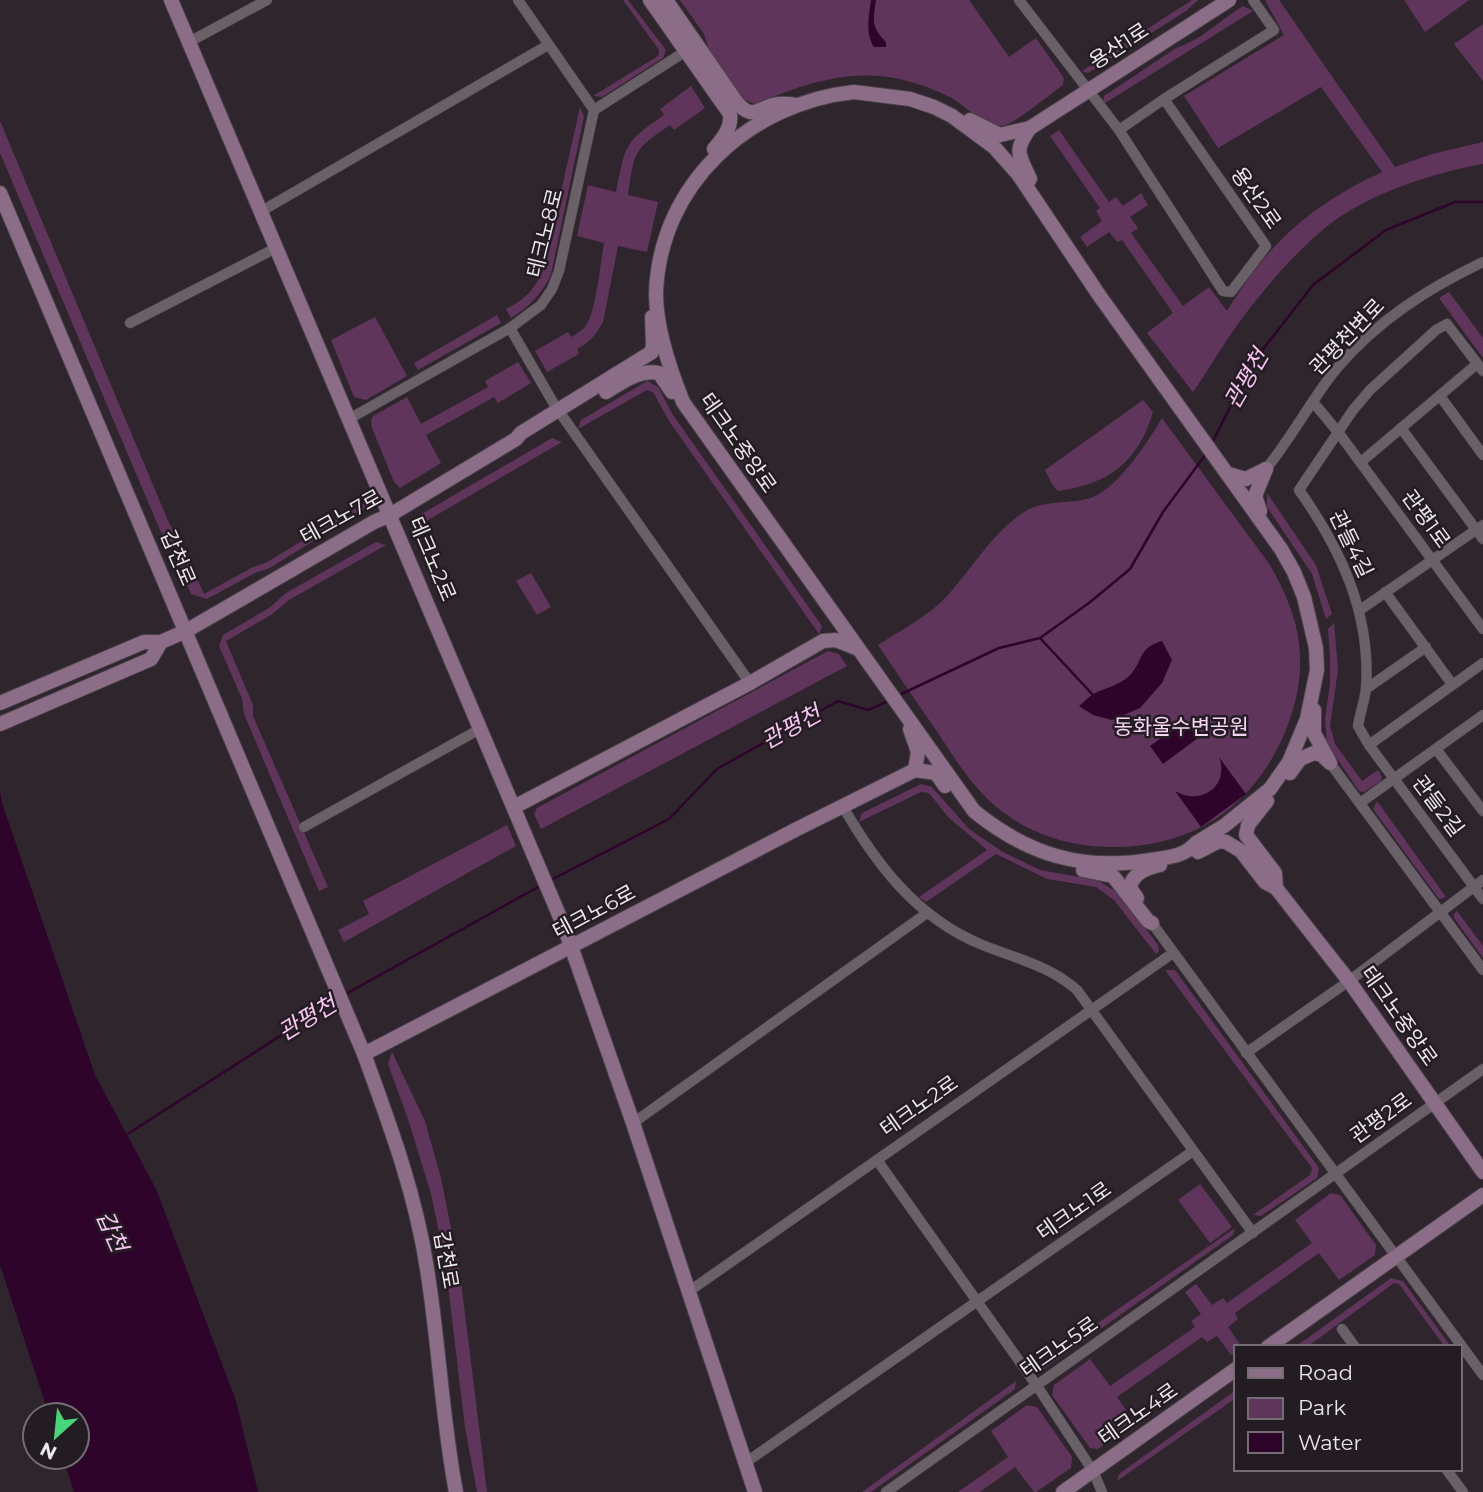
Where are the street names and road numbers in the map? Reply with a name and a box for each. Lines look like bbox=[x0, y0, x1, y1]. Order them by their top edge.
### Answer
street label: 용산1로 bbox=[1084, 17, 1153, 74]
street label: 용산2로 bbox=[1226, 162, 1287, 234]
street label: 테크노8로 bbox=[521, 186, 568, 280]
street label: 관평천변로 bbox=[1304, 293, 1389, 380]
street label: 테크노중앙로 bbox=[695, 388, 782, 497]
street label: 테크노7로 bbox=[295, 484, 386, 549]
street label: 관평1로 bbox=[1397, 485, 1456, 553]
street label: 관들4길 bbox=[1324, 506, 1378, 582]
street label: 테크노2로 bbox=[404, 513, 461, 605]
street label: 갑천로 bbox=[156, 526, 201, 589]
street label: 관들2길 bbox=[1407, 770, 1469, 841]
street label: 테크노6로 bbox=[548, 879, 639, 944]
street label: 테크노중앙로 bbox=[1356, 961, 1443, 1070]
street label: 테크노2로 bbox=[875, 1070, 962, 1141]
street label: 관평2로 bbox=[1345, 1087, 1416, 1148]
street label: 테크노1로 bbox=[1032, 1176, 1116, 1245]
street label: 갑천로 bbox=[429, 1229, 464, 1291]
street label: 테크노5로 bbox=[1015, 1311, 1102, 1382]
street label: 테크노4로 bbox=[1093, 1377, 1182, 1450]

